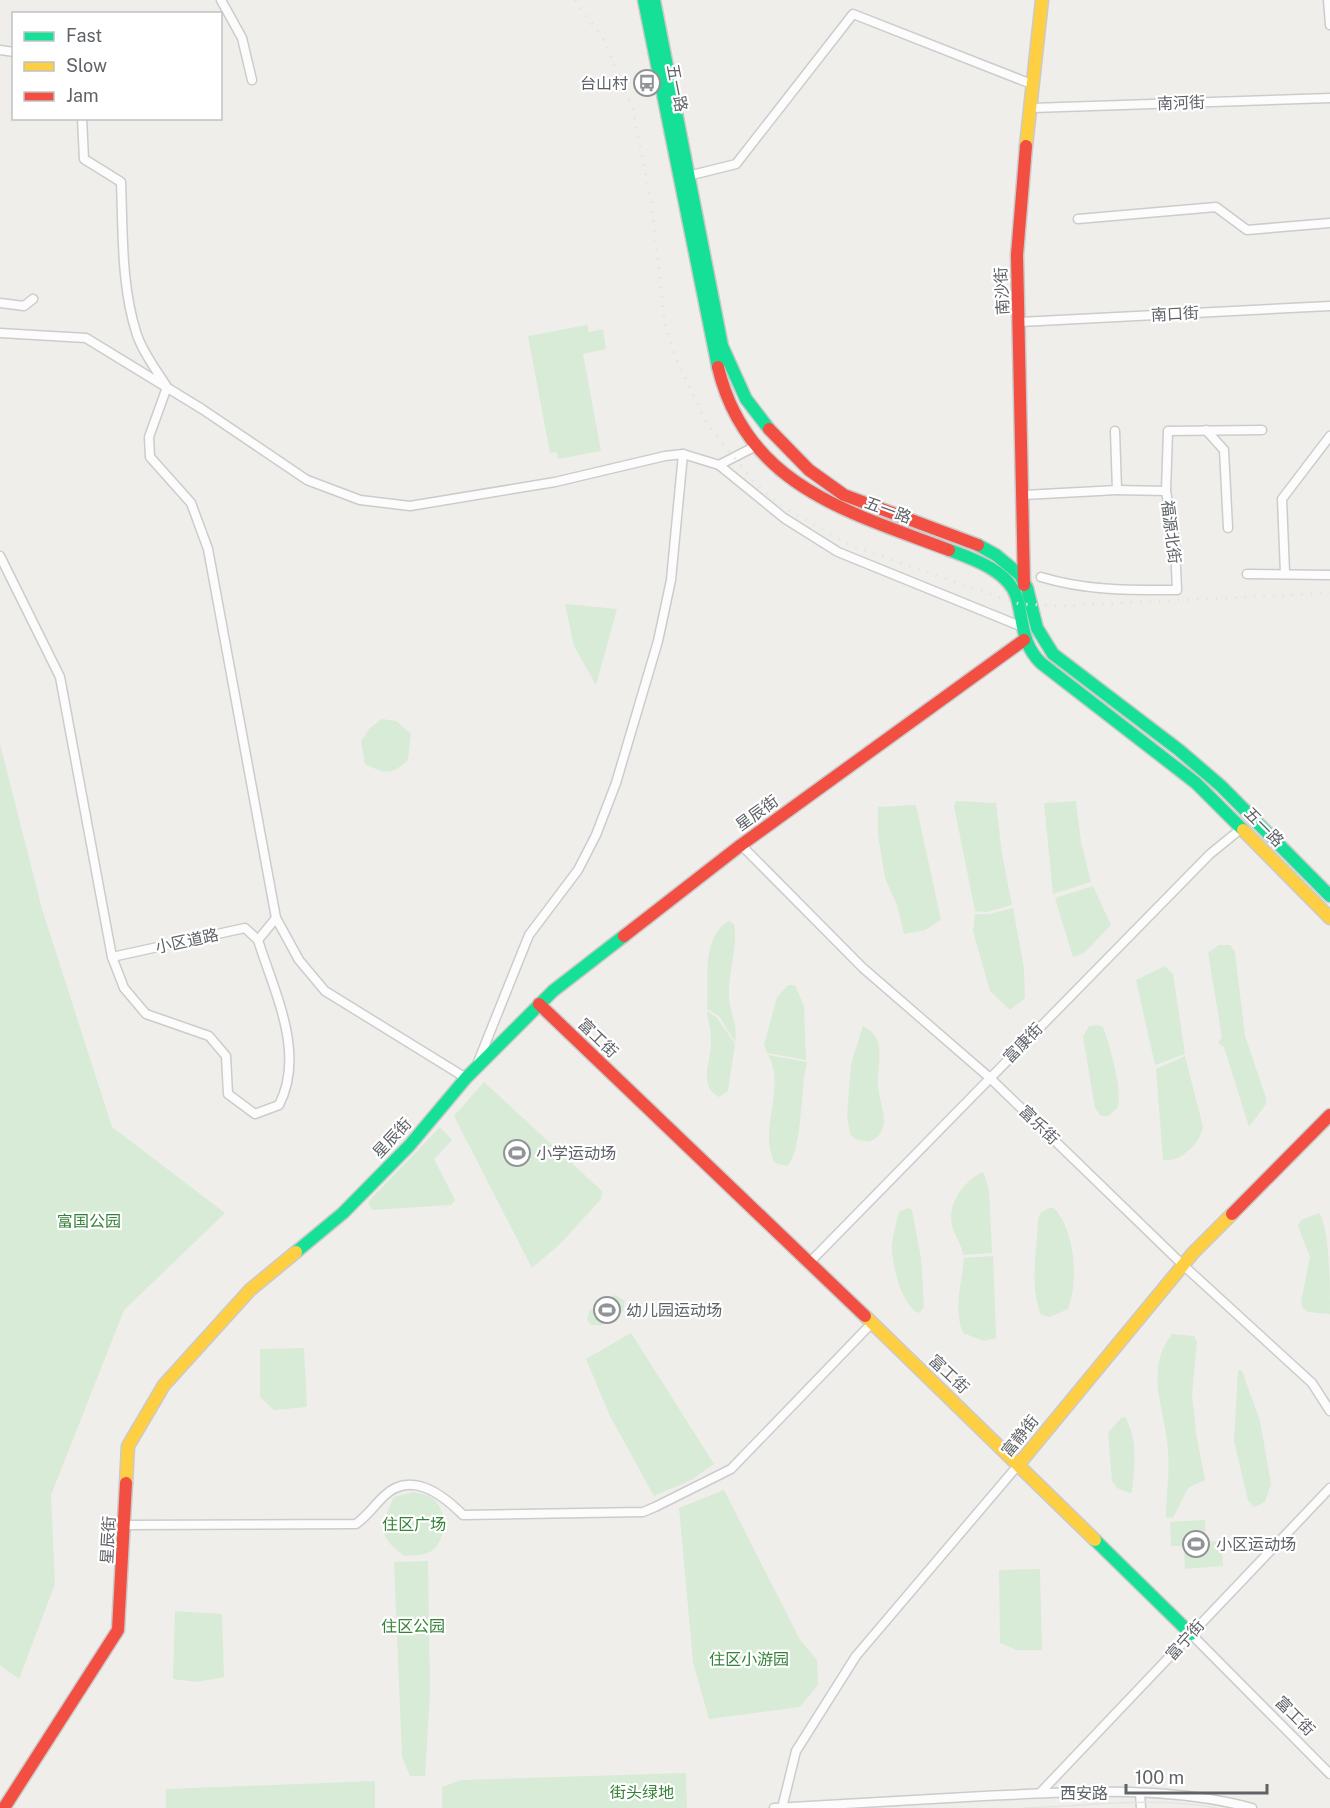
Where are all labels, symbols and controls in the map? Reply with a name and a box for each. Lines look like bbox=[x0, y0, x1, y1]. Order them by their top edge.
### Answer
legend bbox=[12, 12, 222, 120]
text: Fast bbox=[66, 25, 102, 46]
text: Slow bbox=[66, 55, 107, 76]
street label: 五一路 bbox=[663, 63, 691, 113]
bus stop icon: 台山村 bbox=[632, 68, 662, 98]
place label: 台山村 bbox=[580, 74, 628, 93]
text: Jam bbox=[66, 85, 99, 106]
street label: 南河街 bbox=[1157, 93, 1205, 113]
street label: 南沙街 bbox=[991, 267, 1013, 315]
street label: 南口街 bbox=[1151, 303, 1199, 325]
street label: 五一路 bbox=[862, 493, 914, 527]
street label: 福源北街 bbox=[1158, 499, 1184, 565]
street label: 星辰街 bbox=[732, 791, 782, 835]
street label: 五一路 bbox=[1240, 803, 1288, 851]
street label: 小区道路 bbox=[154, 925, 220, 957]
street label: 富工街 bbox=[574, 1014, 622, 1062]
street label: 富康街 bbox=[999, 1019, 1047, 1067]
street label: 富乐街 bbox=[1015, 1101, 1063, 1149]
street label: 星辰街 bbox=[369, 1114, 415, 1162]
sports icon: 小学运动场 bbox=[502, 1138, 532, 1168]
place label: 小学运动场 bbox=[536, 1144, 616, 1163]
park label: 富国公园 bbox=[57, 1212, 121, 1231]
sports icon: 幼儿园运动场 bbox=[592, 1295, 622, 1325]
place label: 幼儿园运动场 bbox=[626, 1301, 722, 1320]
street label: 富工街 bbox=[925, 1351, 973, 1397]
street label: 富静街 bbox=[998, 1411, 1042, 1461]
park label: 住区广场 bbox=[382, 1515, 446, 1534]
street label: 星辰街 bbox=[97, 1516, 119, 1564]
sports icon: 小区运动场 bbox=[1181, 1529, 1211, 1559]
place label: 小区运动场 bbox=[1216, 1535, 1296, 1554]
street label: 富宁街 bbox=[1162, 1616, 1208, 1664]
park label: 住区公园 bbox=[381, 1617, 445, 1636]
park label: 住区小游园 bbox=[709, 1650, 789, 1669]
street label: 富工街 bbox=[1271, 1692, 1319, 1740]
scale bar bbox=[1126, 1757, 1267, 1795]
text: 100 m bbox=[1135, 1767, 1184, 1788]
park label: 街头绿地 bbox=[610, 1783, 674, 1802]
street label: 西安路 bbox=[1060, 1784, 1108, 1803]

